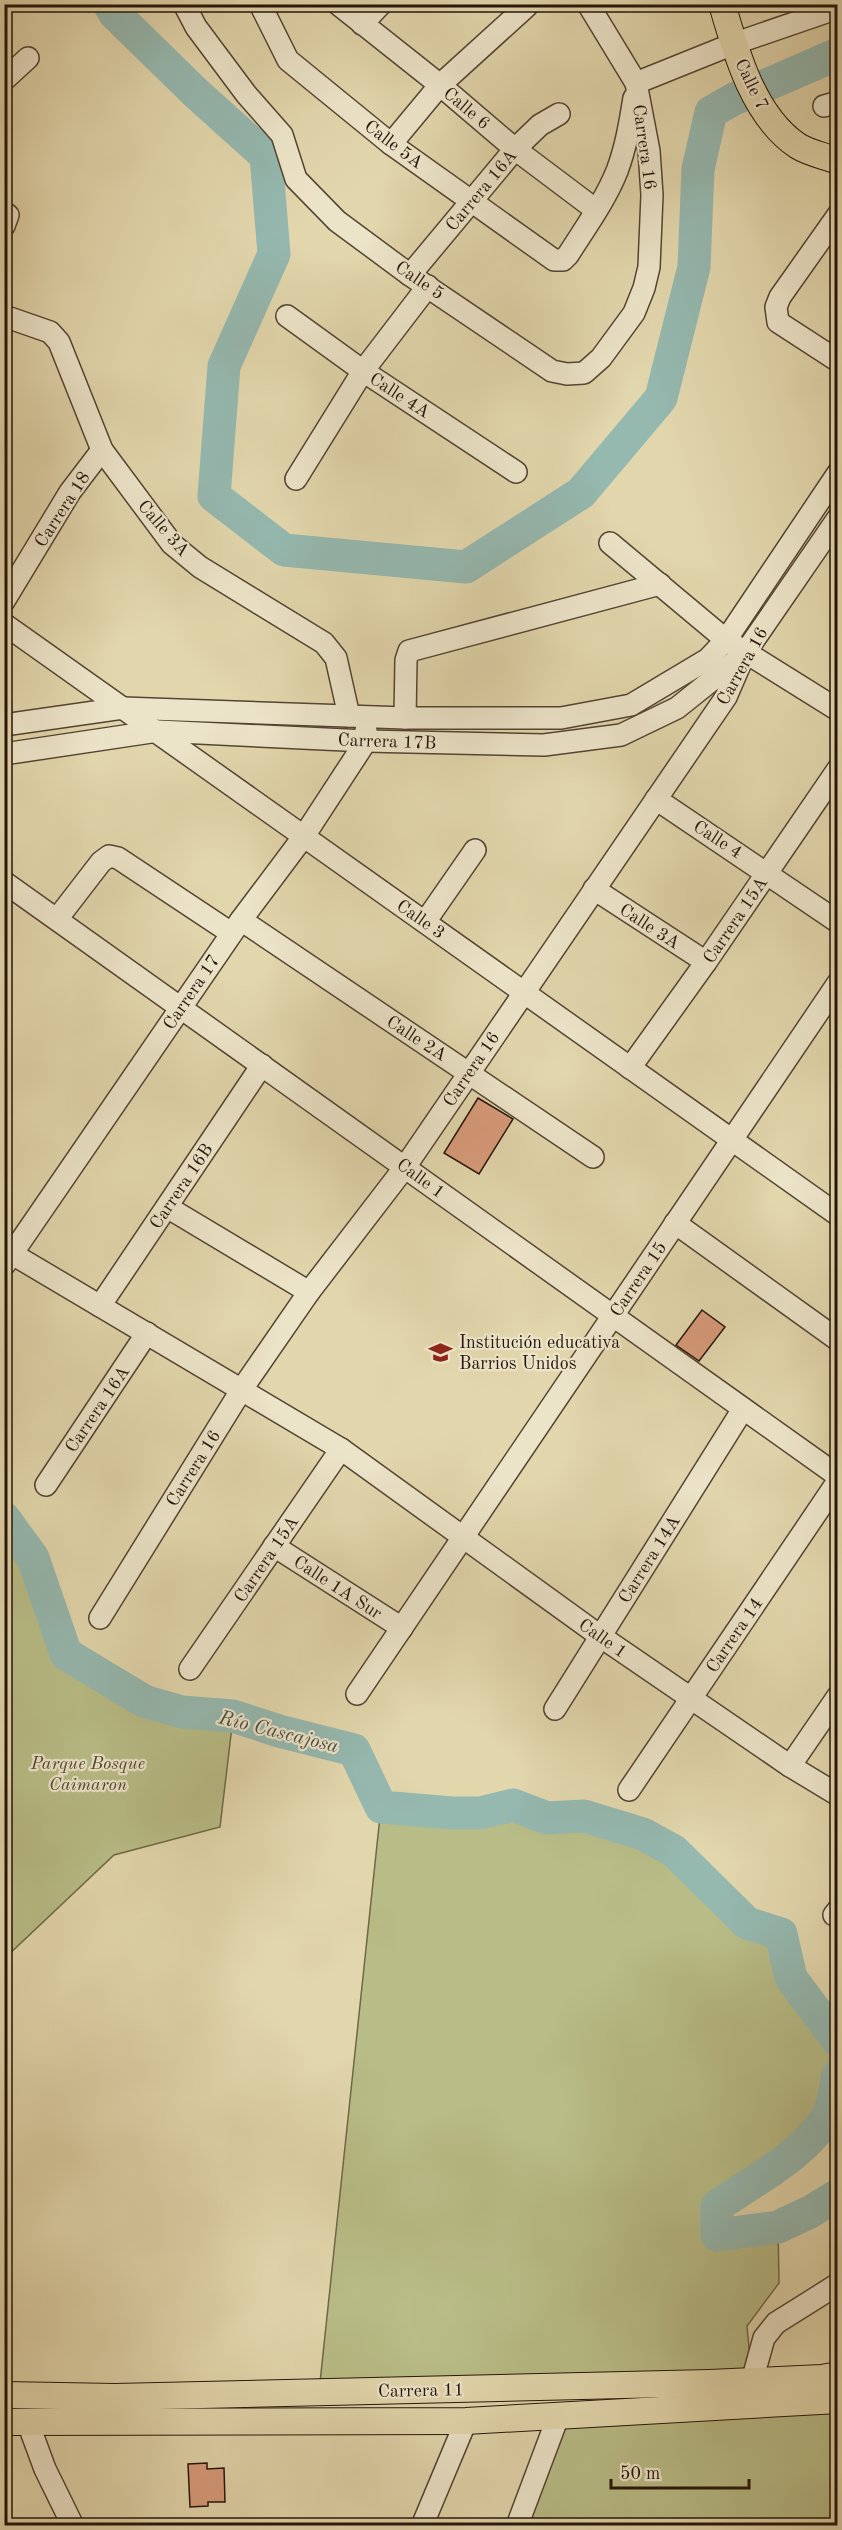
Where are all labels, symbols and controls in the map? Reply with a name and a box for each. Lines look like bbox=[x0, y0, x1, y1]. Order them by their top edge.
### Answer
street label: Calle 7 bbox=[731, 56, 771, 113]
street label: Calle 6 bbox=[440, 84, 493, 133]
street label: Carrera 16 bbox=[629, 103, 659, 191]
street label: Calle 5A bbox=[361, 117, 426, 173]
street label: Carrera 16A bbox=[443, 146, 521, 235]
street label: Calle 5 bbox=[392, 258, 447, 304]
street label: Calle 4A bbox=[366, 370, 433, 422]
street label: Carrera 18 bbox=[32, 469, 94, 551]
street label: Calle 3A bbox=[134, 497, 193, 560]
street label: Carrera 16 bbox=[714, 624, 772, 709]
street label: Carrera 17B bbox=[337, 731, 437, 753]
street label: Calle 4 bbox=[690, 817, 745, 862]
street label: Carrera 15A bbox=[700, 874, 771, 967]
street label: Calle 3 bbox=[393, 897, 448, 943]
street label: Calle 3A bbox=[616, 901, 683, 953]
street label: Carrera 17 bbox=[160, 952, 223, 1033]
street label: Calle 2A bbox=[383, 1013, 450, 1065]
street label: Carrera 16 bbox=[440, 1029, 503, 1110]
street label: Carrera 16B bbox=[147, 1141, 217, 1232]
street label: Calle 1 bbox=[393, 1156, 448, 1202]
street label: Carrera 15 bbox=[607, 1239, 670, 1320]
place label: Institución educativa Barrios Unidos bbox=[459, 1334, 620, 1373]
school or university icon: Institución educativa Barrios Unidos bbox=[428, 1339, 454, 1365]
street label: Carrera 16A bbox=[62, 1363, 133, 1456]
street label: Carrera 16 bbox=[163, 1427, 224, 1510]
street label: Carrera 14A bbox=[616, 1512, 684, 1607]
street label: Carrera 15A bbox=[231, 1513, 302, 1606]
street label: Calle 1A Sur bbox=[290, 1553, 385, 1623]
street label: Carrera 14 bbox=[703, 1595, 766, 1676]
street label: Calle 1 bbox=[575, 1616, 630, 1662]
water label: Río Cascajosa bbox=[216, 1708, 341, 1758]
park label: Parque Bosque Caimaron bbox=[30, 1755, 145, 1794]
street label: Carrera 11 bbox=[378, 2381, 464, 2401]
scale bar bbox=[611, 2452, 749, 2490]
text: 50 m bbox=[620, 2465, 660, 2483]

